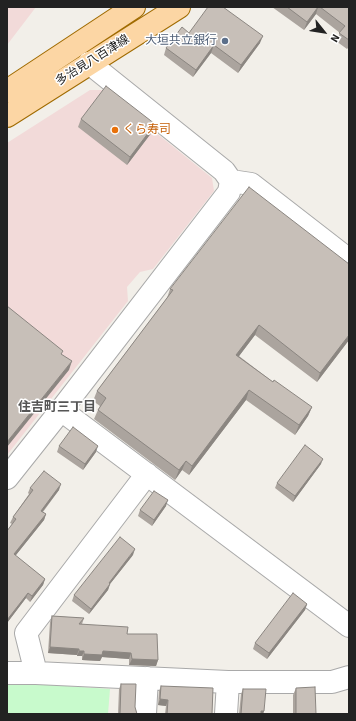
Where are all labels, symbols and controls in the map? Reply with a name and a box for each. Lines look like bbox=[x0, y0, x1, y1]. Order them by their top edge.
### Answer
north arrow bbox=[304, 12, 344, 52]
text: N bbox=[327, 31, 343, 45]
street label: 多治見八百津線 bbox=[54, 33, 132, 89]
place label: 大垣共立銀行 bbox=[145, 34, 217, 48]
marker: 大垣共立銀行 bbox=[220, 36, 230, 46]
place label: くら寿司 bbox=[123, 123, 171, 137]
marker: くら寿司 bbox=[110, 125, 120, 135]
district label: 住吉町三丁目 bbox=[18, 400, 96, 416]

